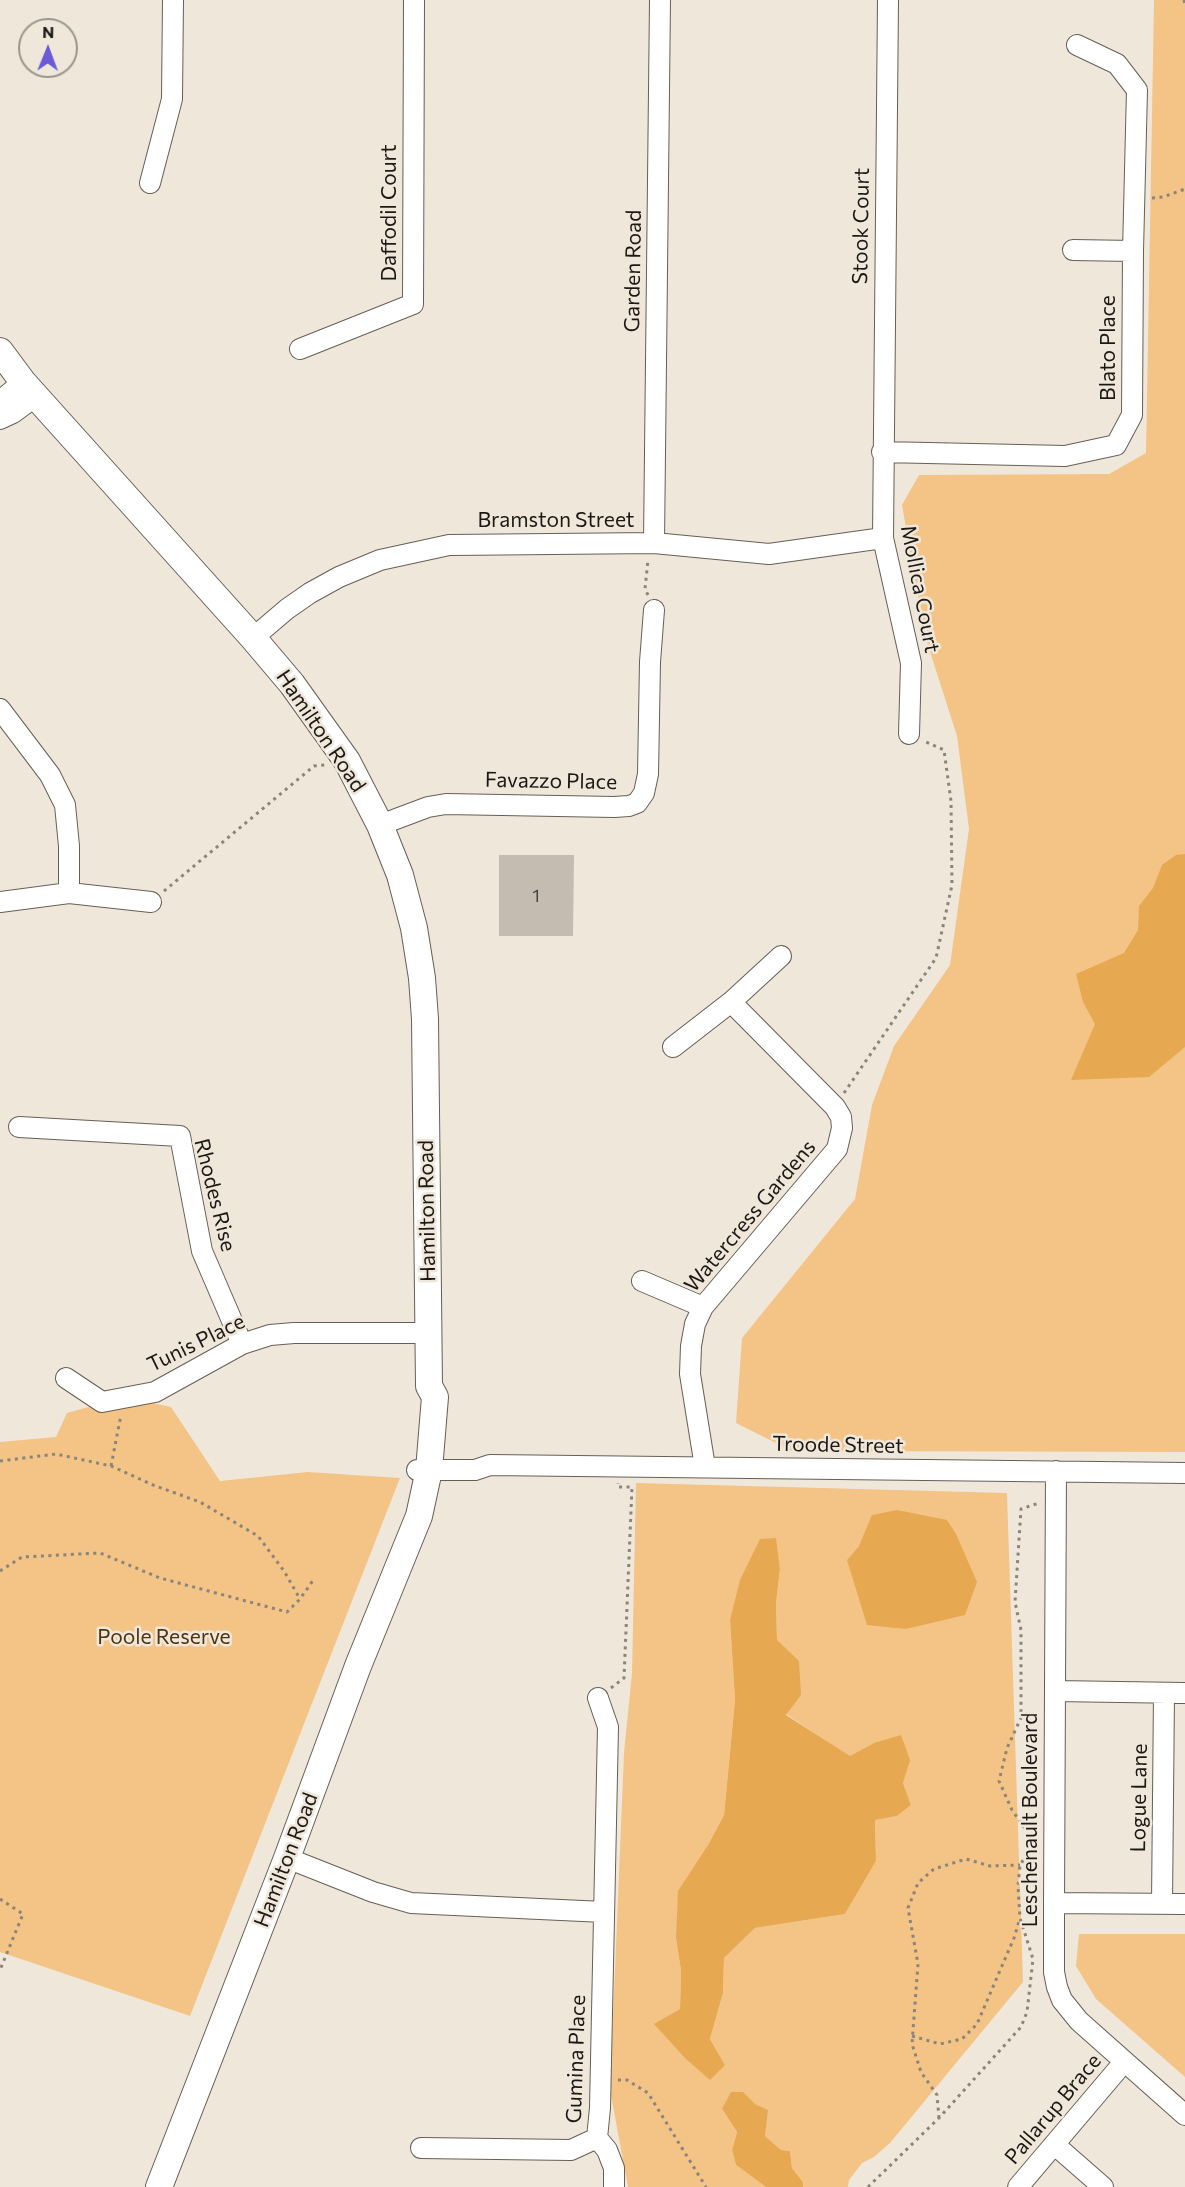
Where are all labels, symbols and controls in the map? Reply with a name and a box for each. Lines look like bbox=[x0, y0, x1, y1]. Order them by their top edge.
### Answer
north arrow bbox=[18, 18, 78, 78]
text: N bbox=[42, 22, 54, 41]
street label: Daffodil Court bbox=[376, 144, 402, 282]
street label: Stook Court bbox=[847, 167, 875, 285]
street label: Garden Road bbox=[619, 209, 647, 333]
street label: Blato Place bbox=[1095, 295, 1121, 401]
street label: Bramston Street bbox=[478, 507, 634, 533]
street label: Mollica Court bbox=[895, 523, 945, 655]
street label: Hamilton Road bbox=[271, 665, 371, 797]
street label: Favazzo Place bbox=[485, 767, 617, 795]
house number: 1 bbox=[532, 885, 540, 907]
street label: Watercress Gardens bbox=[679, 1135, 821, 1297]
street label: Rhodes Rise bbox=[189, 1136, 241, 1254]
street label: Hamilton Road bbox=[413, 1140, 441, 1282]
street label: Tunis Place bbox=[143, 1309, 249, 1377]
street label: Troode Street bbox=[772, 1431, 904, 1459]
park label: Poole Reserve bbox=[97, 1624, 231, 1650]
street label: Leschenault Boulevard bbox=[1017, 1713, 1043, 1927]
street label: Logue Lane bbox=[1125, 1743, 1153, 1853]
street label: Hamilton Road bbox=[249, 1789, 323, 1931]
street label: Gumina Place bbox=[561, 1994, 591, 2124]
street label: Pallarup Brace bbox=[999, 2049, 1107, 2169]

